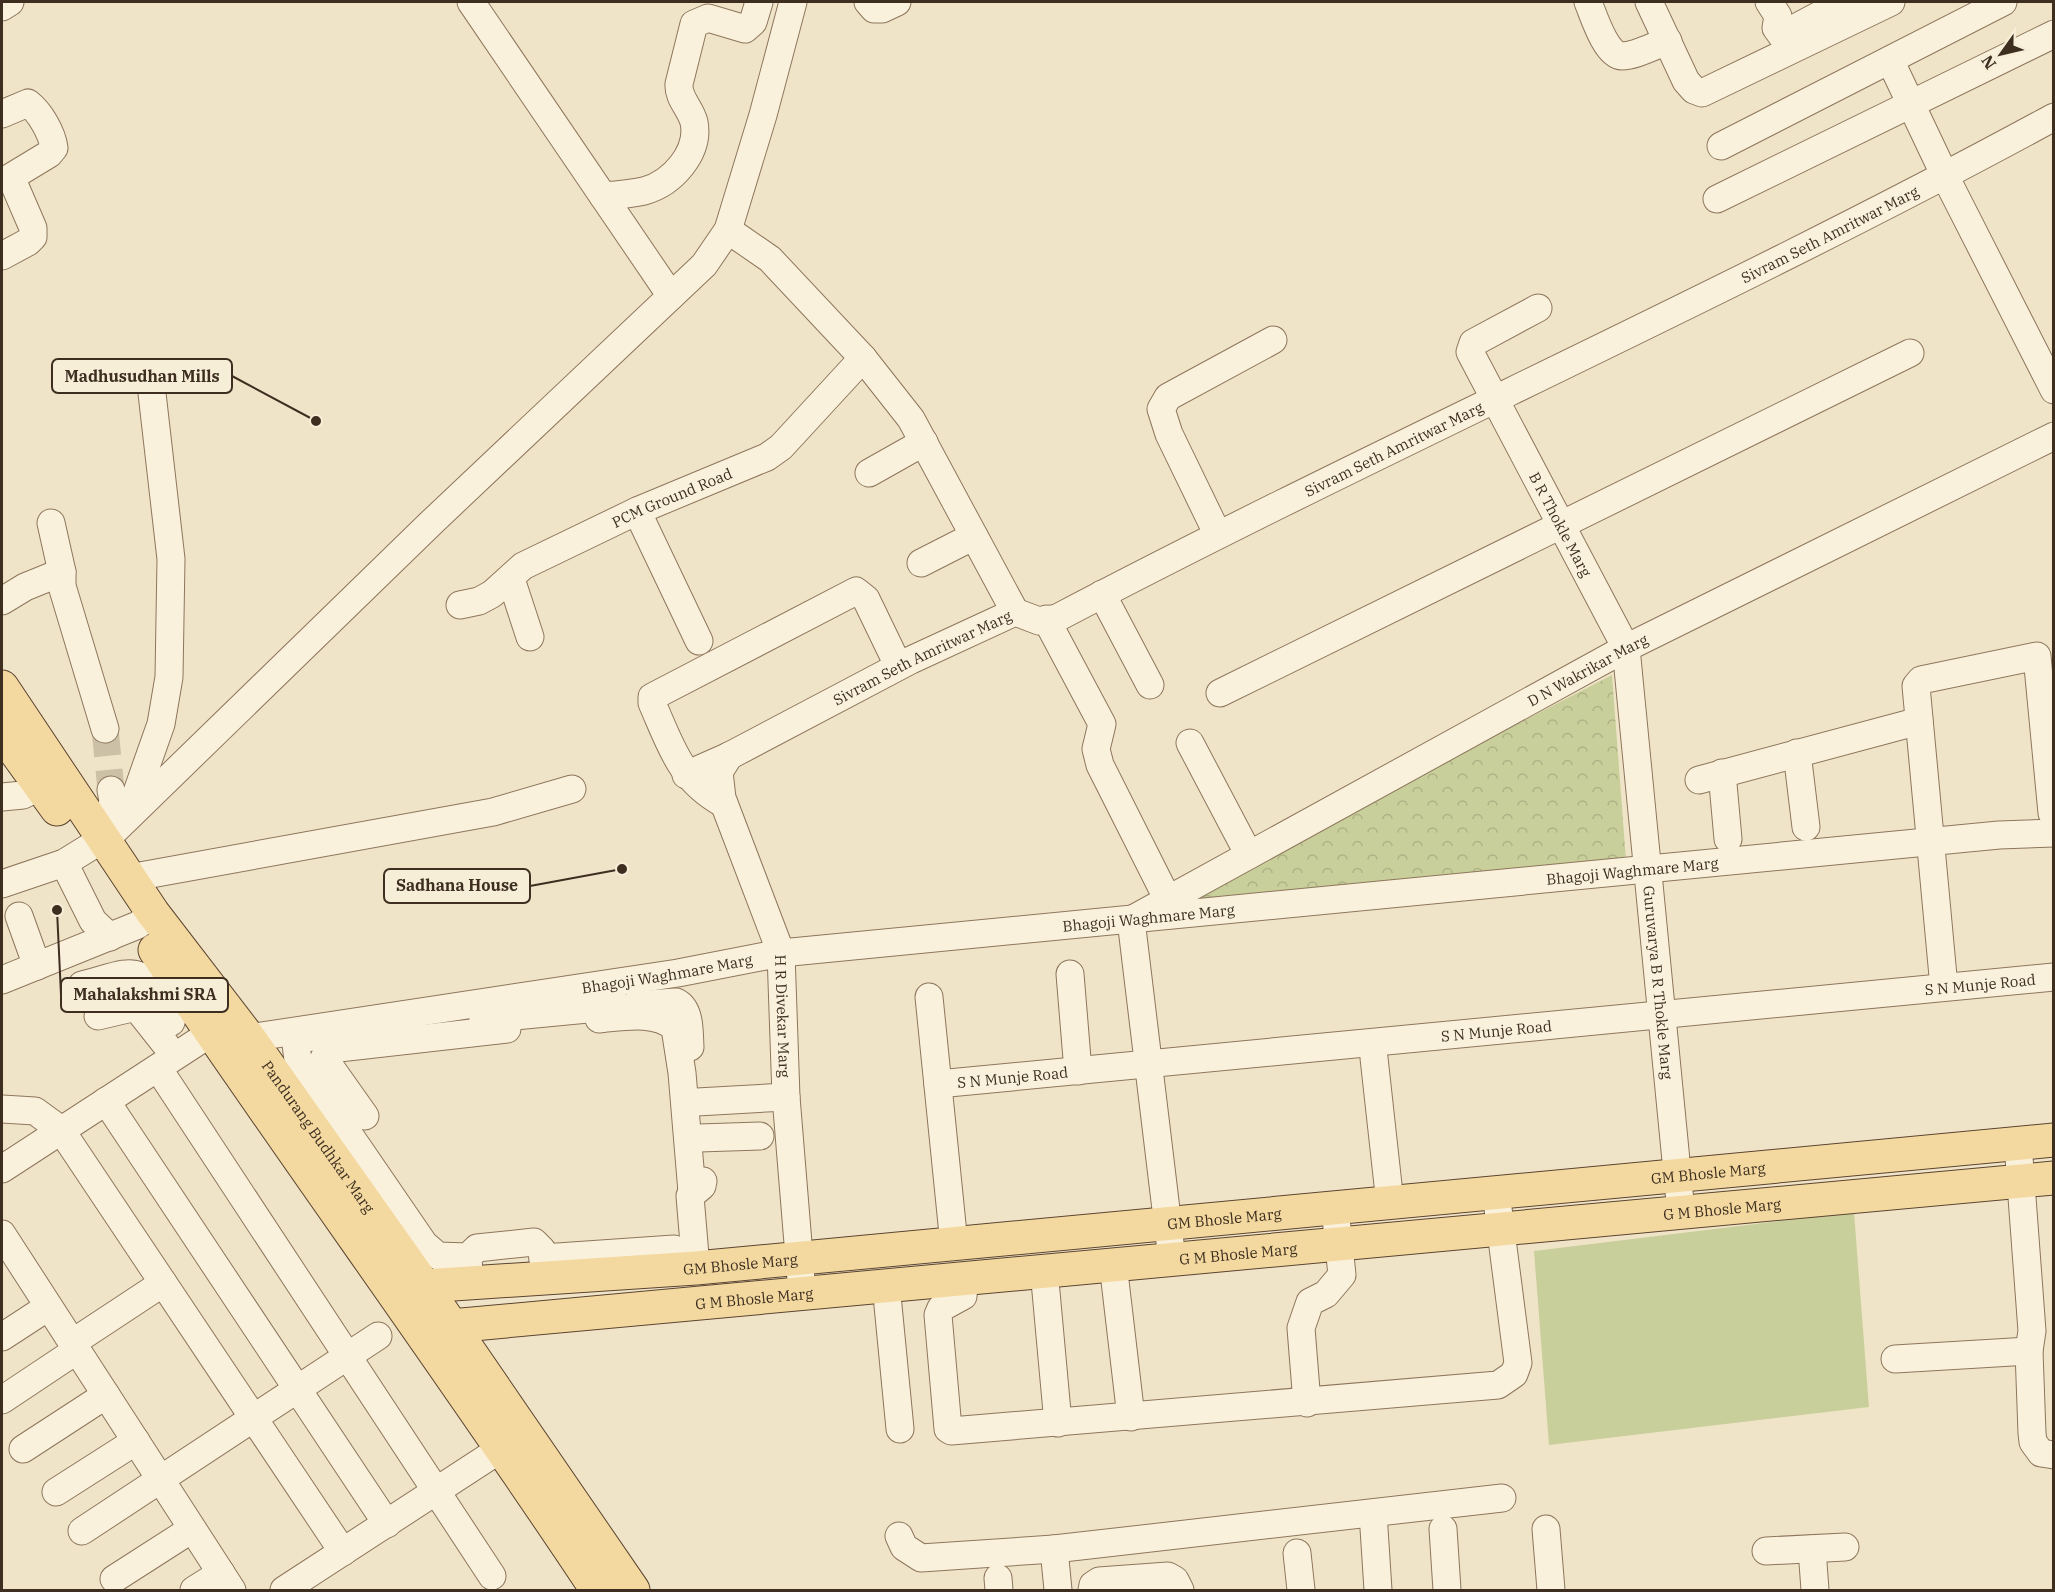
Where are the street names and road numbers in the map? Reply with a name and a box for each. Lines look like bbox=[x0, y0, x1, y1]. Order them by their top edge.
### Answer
street label: Sivram Seth Amritwar Marg bbox=[1738, 181, 1922, 287]
street label: Sivram Seth Amritwar Marg bbox=[1301, 397, 1486, 500]
street label: PCM Ground Road bbox=[609, 463, 735, 531]
street label: B R Thokle Marg bbox=[1525, 469, 1596, 580]
street label: Sivram Seth Amritwar Marg bbox=[830, 605, 1014, 709]
street label: D N Wakrikar Marg bbox=[1524, 629, 1651, 710]
street label: Bhagoji Waghmare Marg bbox=[1545, 853, 1719, 888]
street label: Guruvarya B R Thokle Marg bbox=[1640, 885, 1678, 1080]
street label: Bhagoji Waghmare Marg bbox=[1061, 900, 1235, 935]
street label: Bhagoji Waghmare Marg bbox=[580, 949, 754, 997]
street label: H R Divekar Marg bbox=[772, 954, 795, 1078]
street label: S N Munje Road bbox=[1924, 969, 2037, 999]
street label: S N Munje Road bbox=[1440, 1016, 1553, 1045]
street label: Pandurang Budhkar Marg bbox=[258, 1056, 379, 1216]
street label: S N Munje Road bbox=[956, 1062, 1069, 1092]
street label: GM Bhosle Marg bbox=[1650, 1158, 1766, 1187]
street label: G M Bhosle Marg bbox=[1662, 1194, 1782, 1224]
street label: GM Bhosle Marg bbox=[1166, 1203, 1282, 1233]
street label: G M Bhosle Marg bbox=[1178, 1238, 1298, 1268]
street label: GM Bhosle Marg bbox=[683, 1249, 798, 1278]
street label: G M Bhosle Marg bbox=[694, 1283, 814, 1313]

